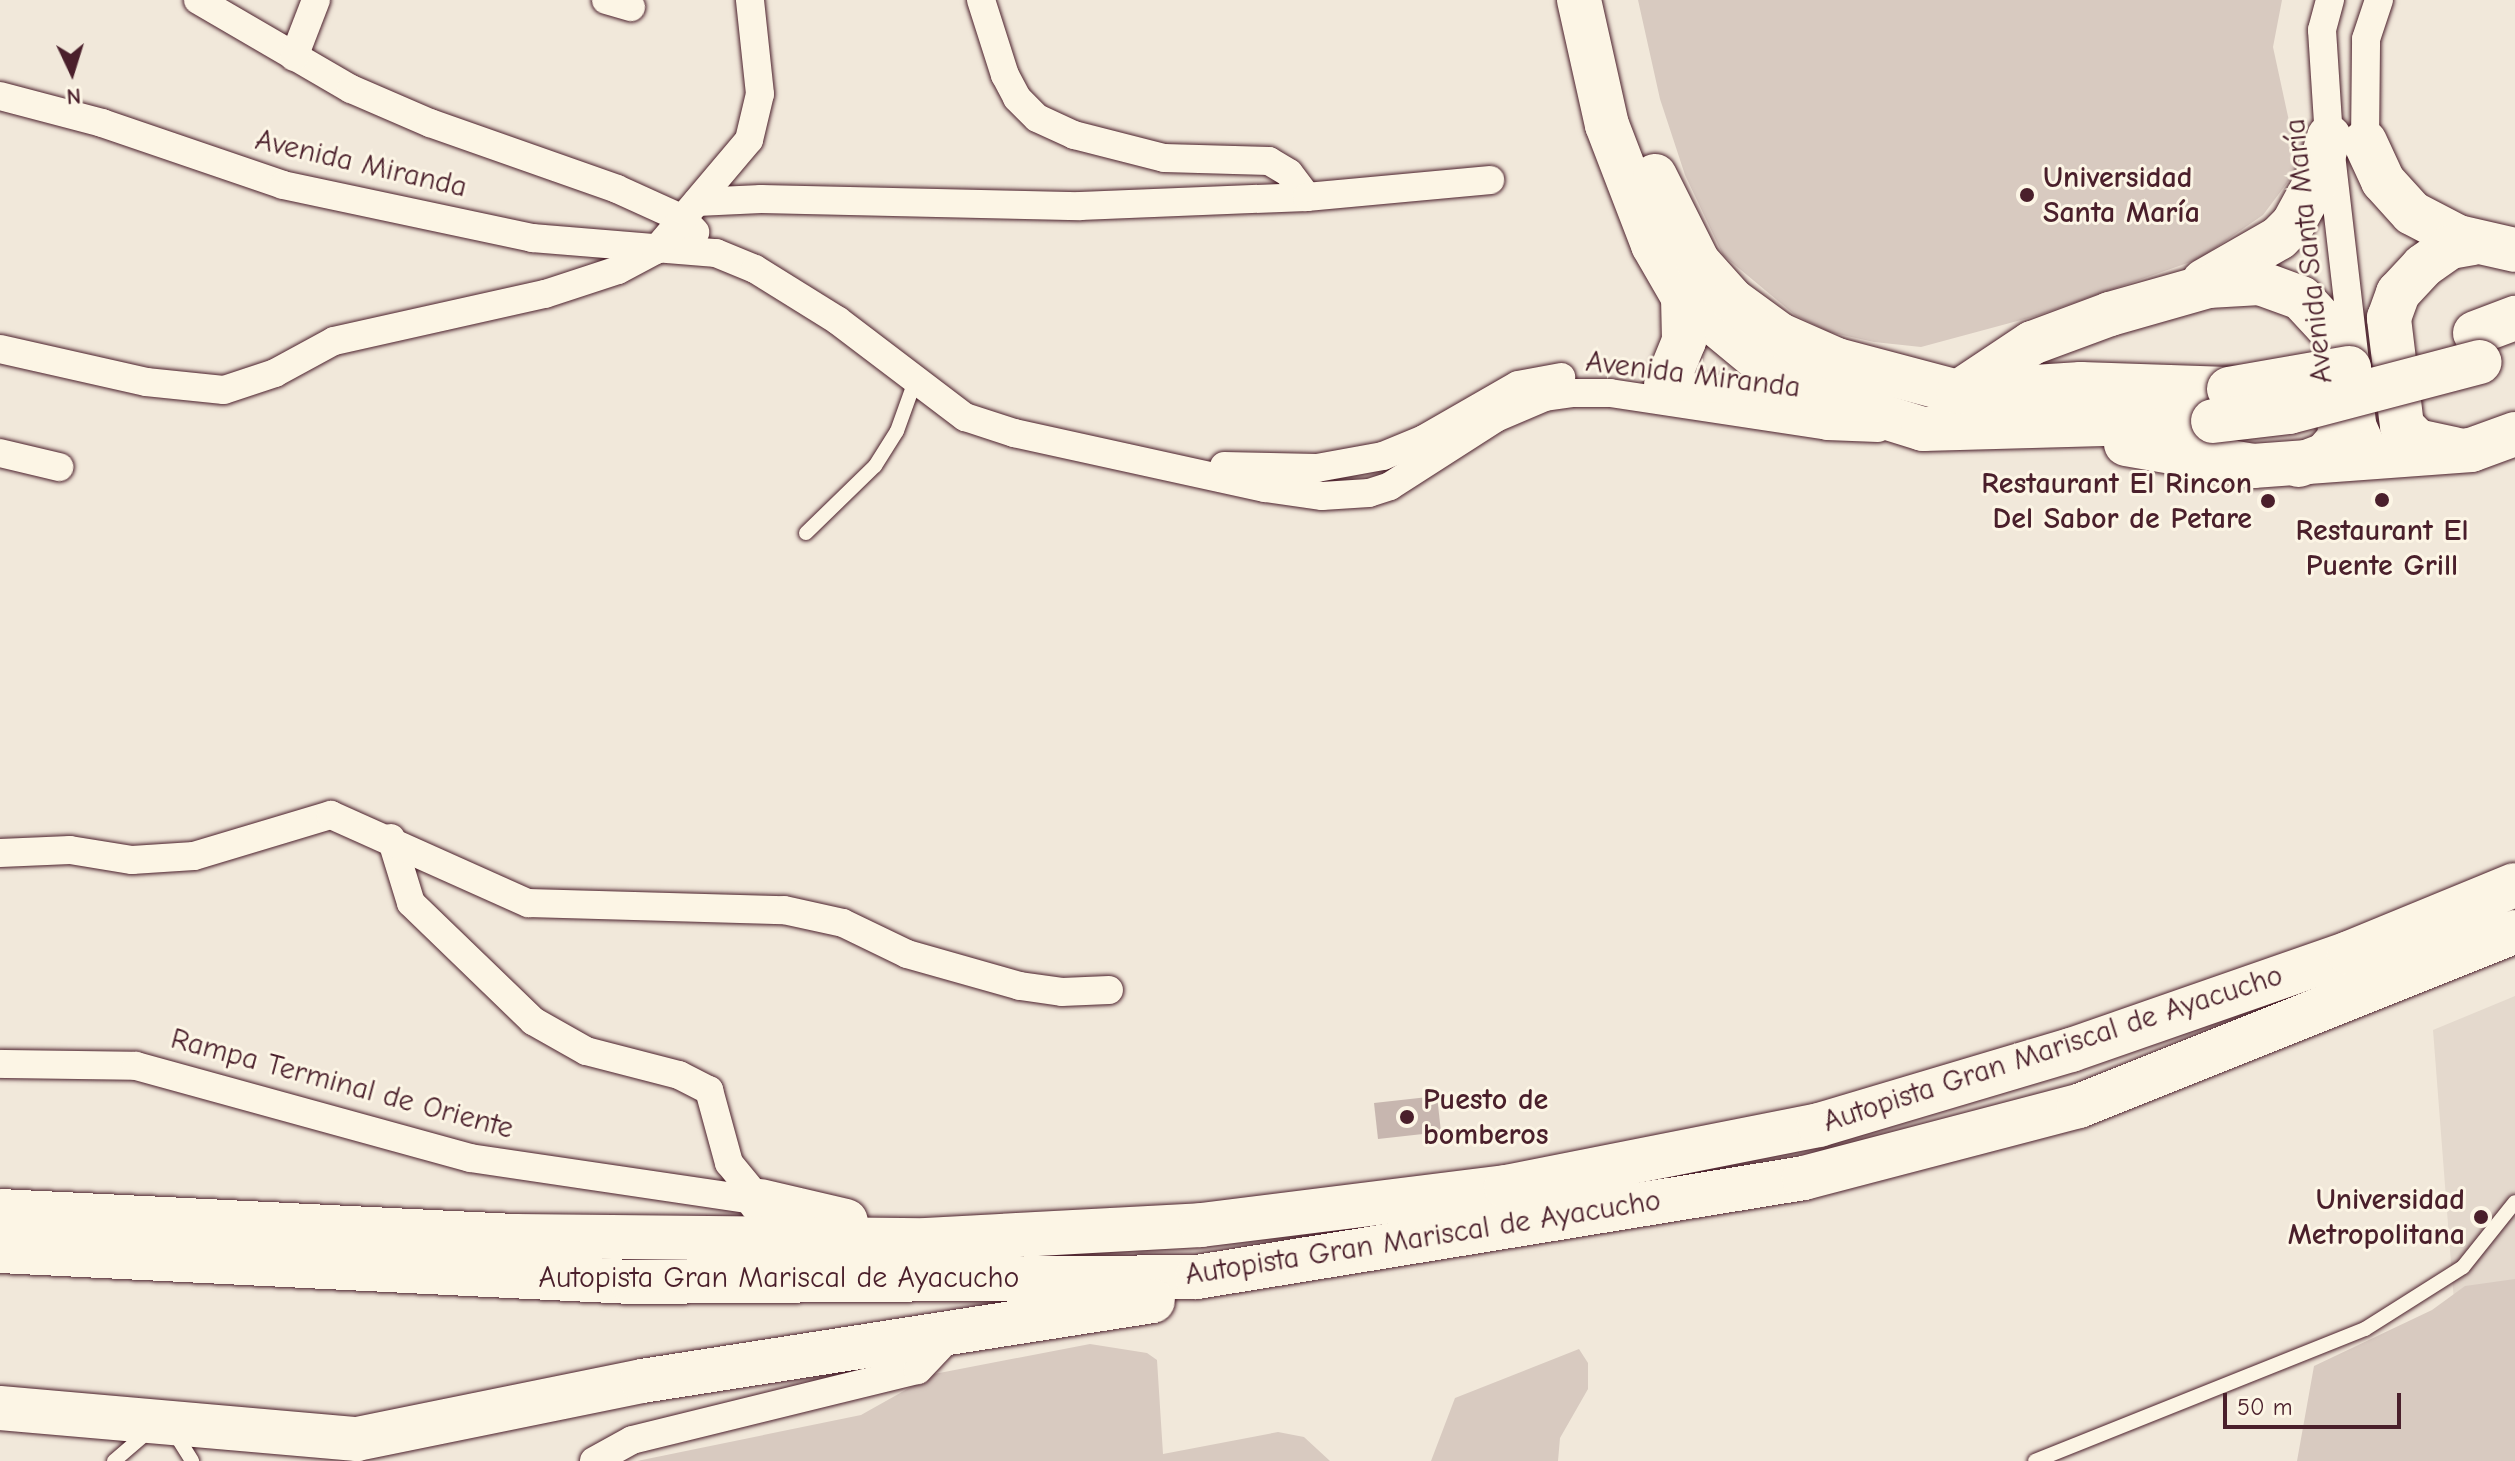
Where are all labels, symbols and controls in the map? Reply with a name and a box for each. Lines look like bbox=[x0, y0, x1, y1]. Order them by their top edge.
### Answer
north arrow bbox=[32, 32, 112, 112]
text: N bbox=[66, 82, 82, 109]
street label: Avenida Santa María bbox=[2277, 117, 2341, 385]
street label: Avenida Miranda bbox=[252, 122, 470, 206]
place label: Universidad Santa María bbox=[2043, 160, 2200, 230]
marker: Universidad Santa María bbox=[2018, 186, 2036, 204]
street label: Avenida Miranda bbox=[1584, 344, 1802, 406]
place label: Restaurant El Rincon Del Sabor de Petare bbox=[1981, 466, 2252, 536]
marker: Restaurant El Puente Grill bbox=[2373, 491, 2391, 509]
marker: Restaurant El Rincon Del Sabor de Petare bbox=[2259, 492, 2277, 510]
place label: Restaurant El Puente Grill bbox=[2296, 513, 2468, 584]
street label: Autopista Gran Mariscal de Ayacucho bbox=[1819, 958, 2287, 1140]
street label: Rampa Terminal de Oriente bbox=[167, 1021, 517, 1147]
place label: Puesto de bomberos bbox=[1423, 1082, 1549, 1152]
marker: Puesto de bomberos bbox=[1398, 1108, 1416, 1126]
place label: Universidad Metropolitana bbox=[2288, 1182, 2465, 1252]
street label: Autopista Gran Mariscal de Ayacucho bbox=[1183, 1183, 1663, 1293]
marker: Universidad Metropolitana bbox=[2472, 1208, 2490, 1226]
street label: Autopista Gran Mariscal de Ayacucho bbox=[539, 1260, 1019, 1296]
scale bar bbox=[2227, 1377, 2405, 1427]
text: 50 m bbox=[2237, 1393, 2293, 1421]

